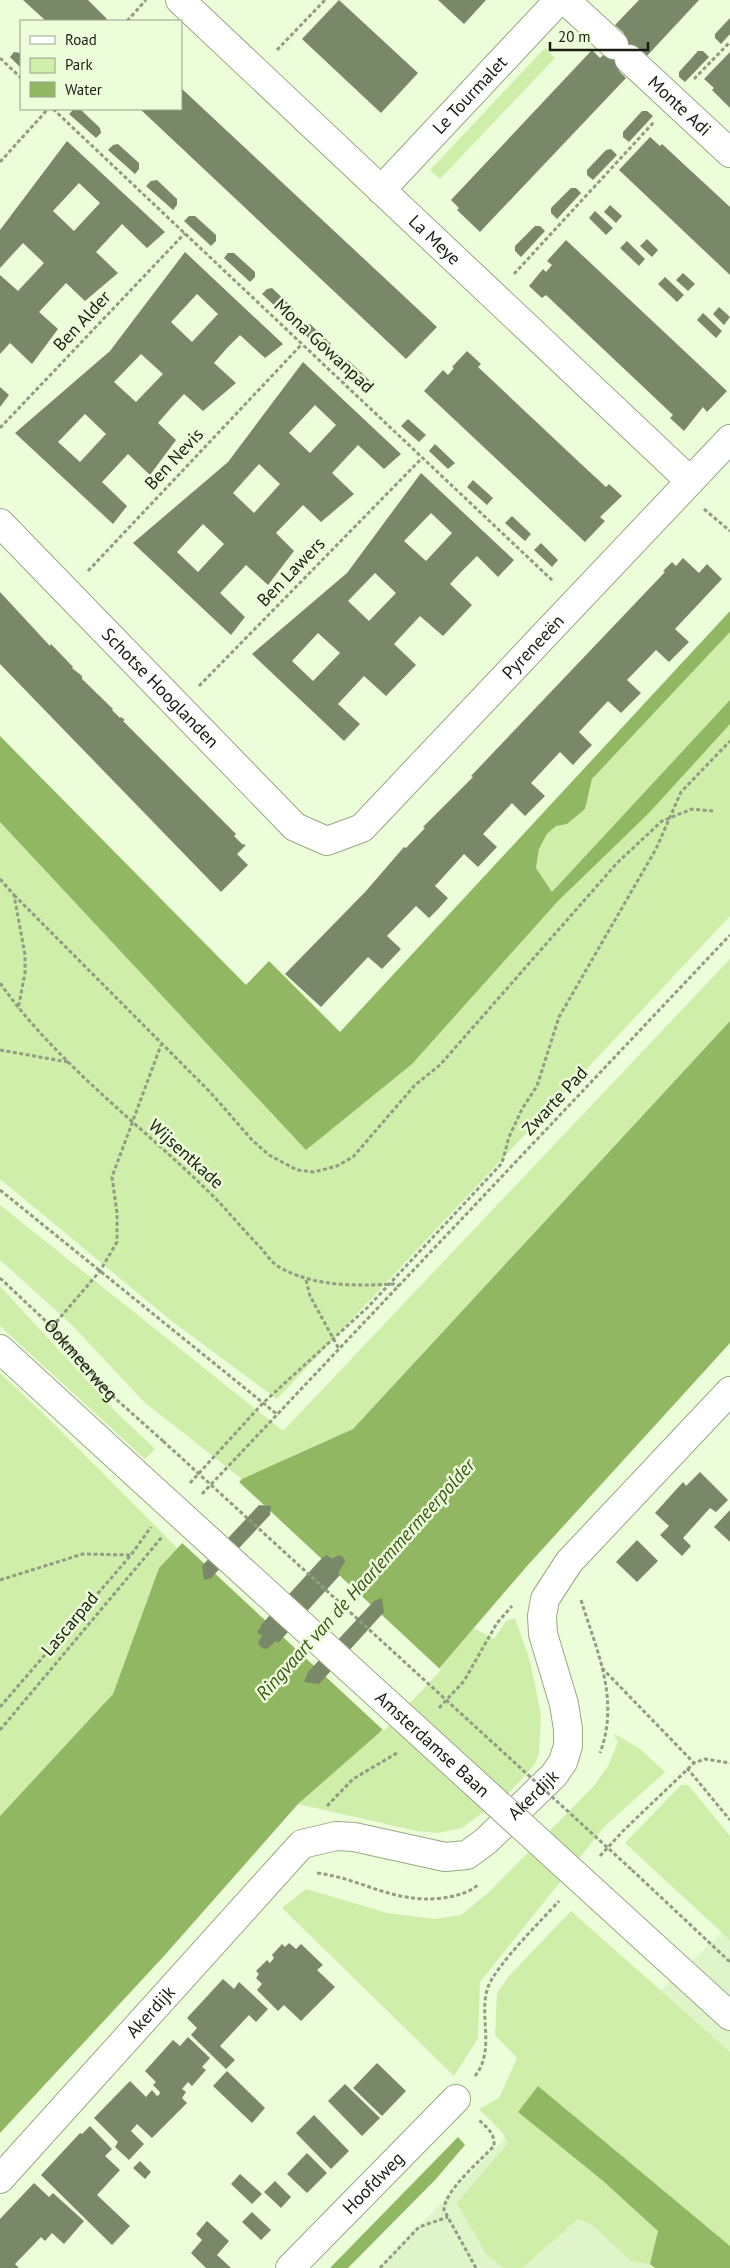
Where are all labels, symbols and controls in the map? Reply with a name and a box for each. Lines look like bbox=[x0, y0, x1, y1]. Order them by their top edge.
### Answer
legend bbox=[20, 20, 182, 110]
scale bar bbox=[550, 20, 648, 52]
text: 20 m bbox=[558, 27, 591, 46]
text: Road bbox=[65, 30, 97, 49]
street label: Le Tourmalet bbox=[427, 51, 512, 139]
text: Park bbox=[65, 55, 93, 74]
street label: Monte Adi bbox=[643, 71, 716, 141]
text: Water bbox=[65, 80, 102, 99]
street label: La Meye bbox=[404, 210, 466, 270]
street label: Ben Alder bbox=[48, 286, 115, 356]
street label: Mona Gowanpad bbox=[270, 293, 379, 398]
street label: Ben Nevis bbox=[139, 423, 208, 494]
street label: Ben Lawers bbox=[252, 532, 329, 611]
street label: Pyreneeën bbox=[497, 610, 569, 684]
street label: Schotse Hooglanden bbox=[97, 623, 224, 753]
street label: Zwarte Pad bbox=[517, 1061, 592, 1140]
street label: Wijsentkade bbox=[144, 1114, 229, 1193]
street label: Ookmeerweg bbox=[39, 1313, 122, 1406]
water label: Ringvaart van de Haarlemmermeerpolder bbox=[250, 1452, 481, 1705]
street label: Lascarpad bbox=[36, 1587, 103, 1661]
street label: Amsterdamse Baan bbox=[371, 1686, 495, 1802]
street label: Akerdijk bbox=[503, 1764, 564, 1824]
street label: Akerdijk bbox=[121, 1980, 180, 2042]
street label: Hoofdweg bbox=[337, 2147, 409, 2219]

